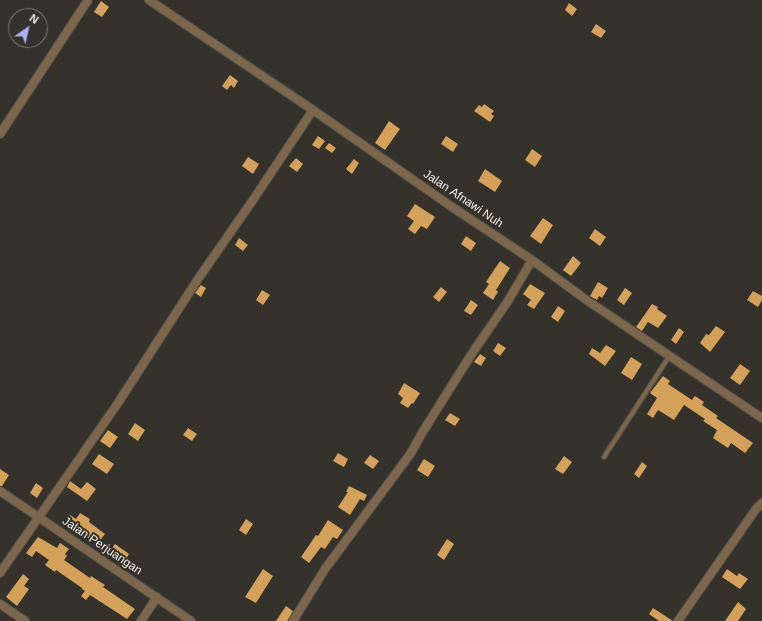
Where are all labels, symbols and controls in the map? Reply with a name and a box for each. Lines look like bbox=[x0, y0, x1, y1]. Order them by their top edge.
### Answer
north arrow bbox=[8, 8, 48, 48]
text: N bbox=[27, 12, 41, 26]
street label: Jalan Afnawi Nuh bbox=[420, 167, 506, 231]
street label: Jalan Perjuangan bbox=[59, 514, 145, 578]

